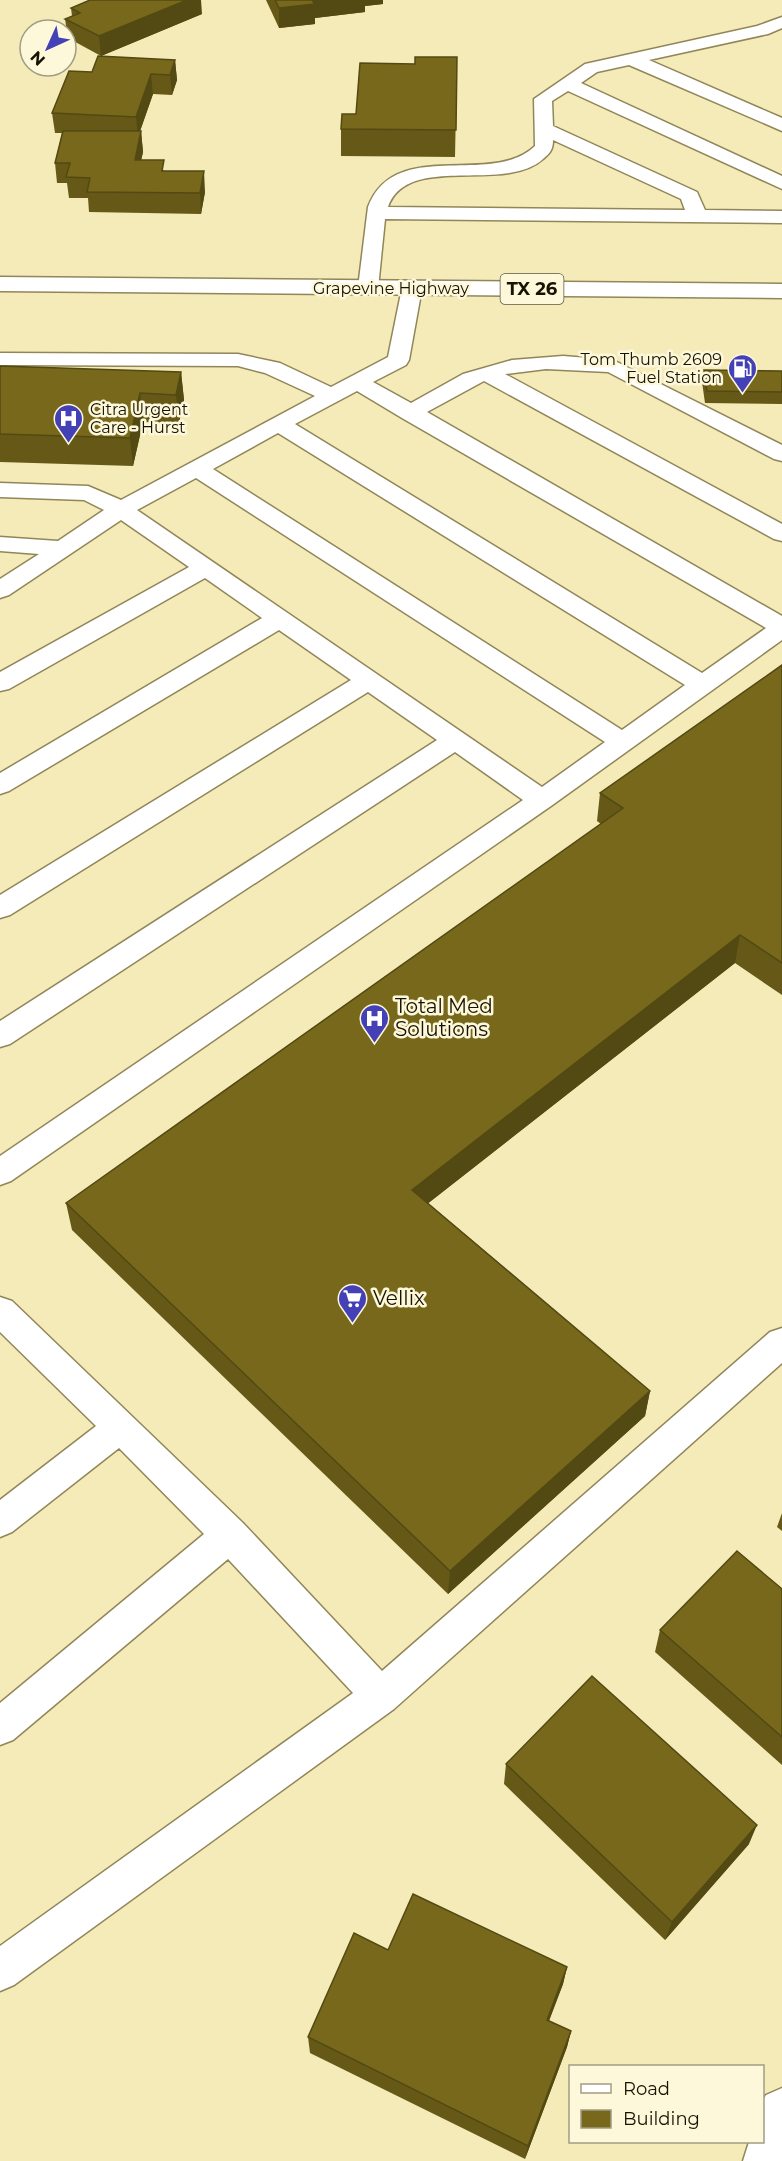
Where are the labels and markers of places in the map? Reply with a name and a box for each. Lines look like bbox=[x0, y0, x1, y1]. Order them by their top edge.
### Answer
place label: Tom Thumb 2609 Fuel Station bbox=[581, 350, 722, 387]
fuel station icon: Tom Thumb 2609 Fuel Station bbox=[727, 352, 759, 394]
place label: Citra Urgent Care - Hurst bbox=[90, 400, 189, 437]
hospital icon: Citra Urgent Care - Hurst bbox=[53, 402, 85, 444]
place label: Total Med Solutions bbox=[395, 994, 493, 1041]
hospital icon: Total Med Solutions bbox=[358, 1002, 390, 1044]
supermarket icon: Vellix bbox=[336, 1282, 368, 1324]
place label: Vellix bbox=[373, 1286, 425, 1310]

